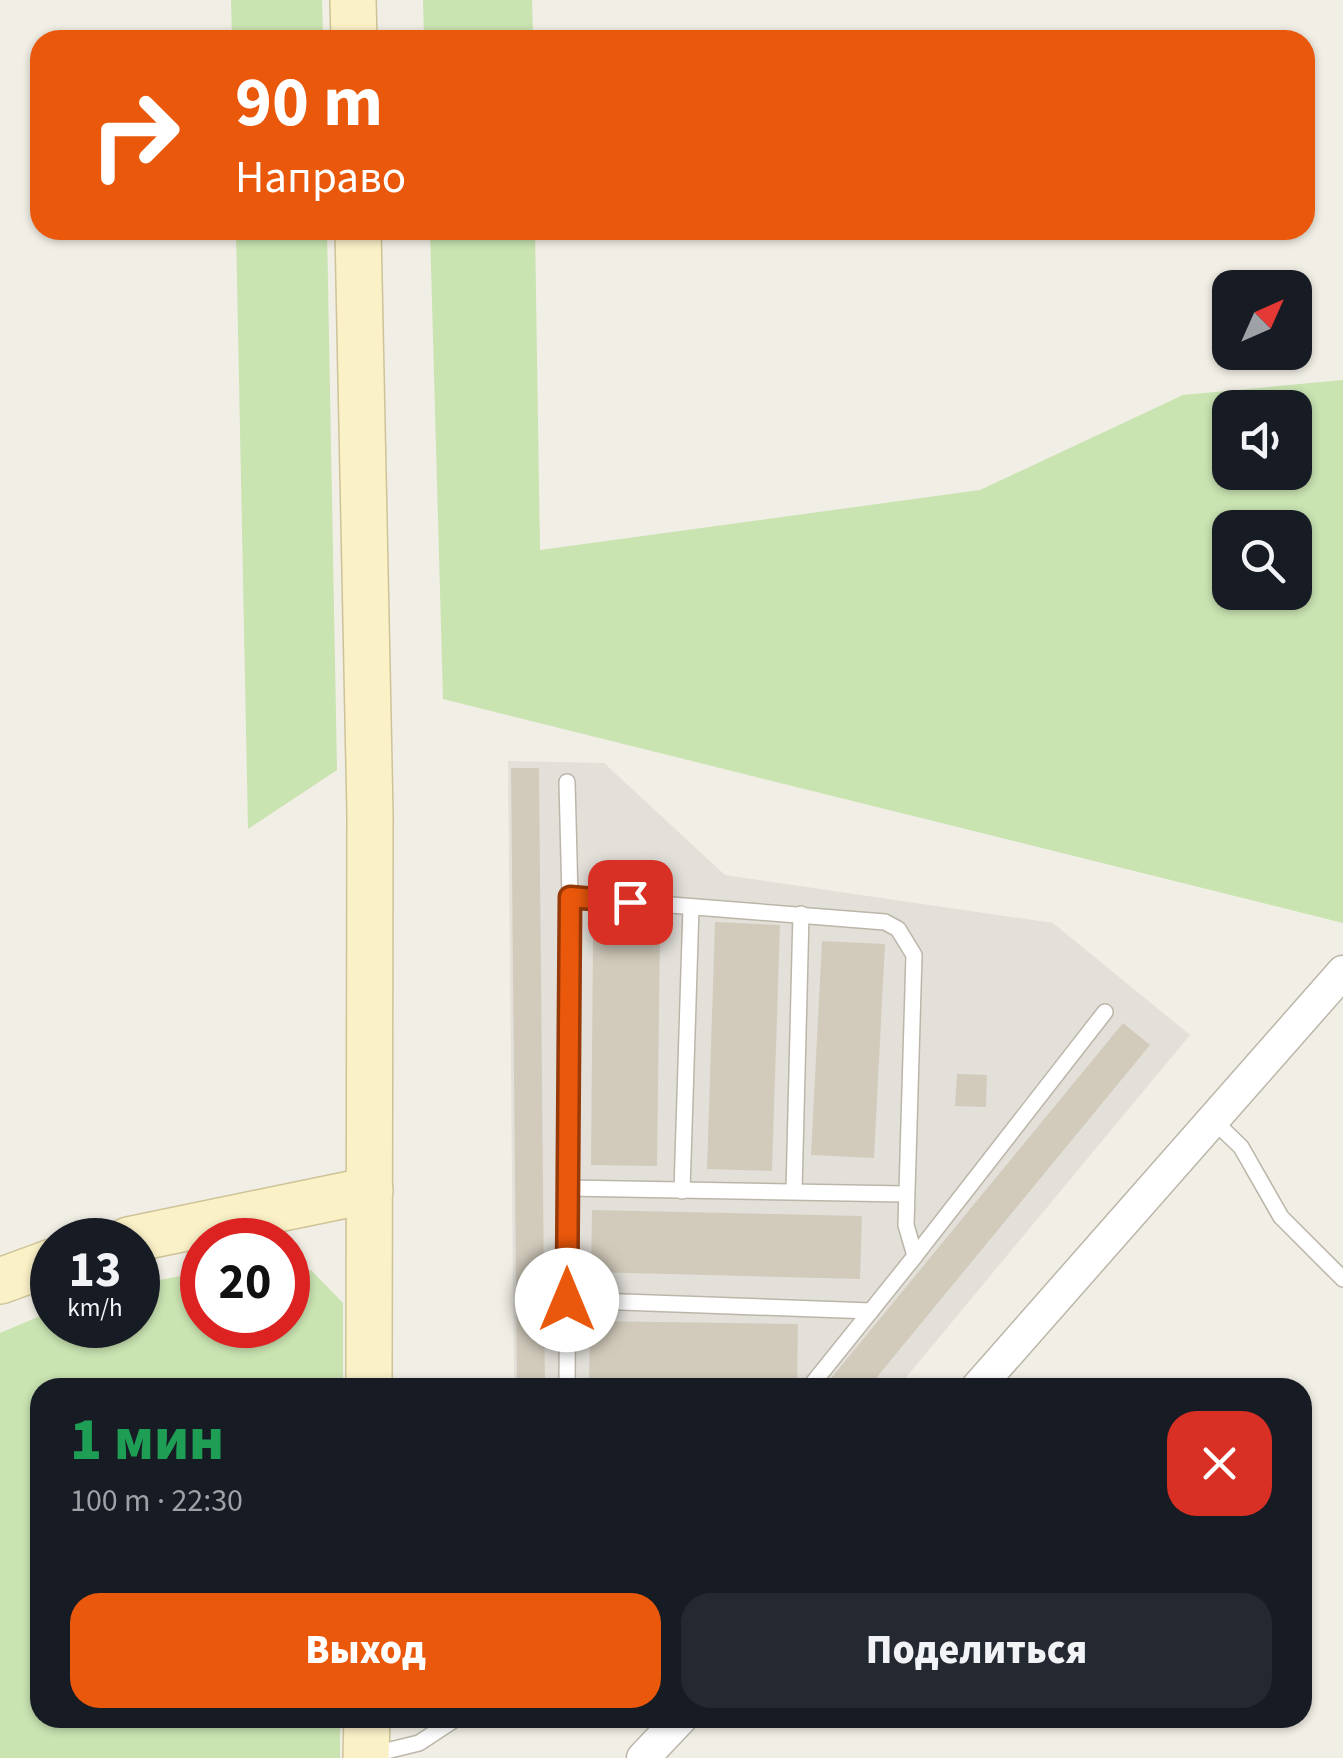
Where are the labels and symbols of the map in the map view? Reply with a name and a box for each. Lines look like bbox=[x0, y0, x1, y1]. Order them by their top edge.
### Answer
north arrow bbox=[1212, 270, 1312, 370]
pin bbox=[588, 860, 673, 945]
speed limit sign: 20 bbox=[180, 1218, 310, 1348]
position arrow bbox=[515, 1248, 619, 1352]

